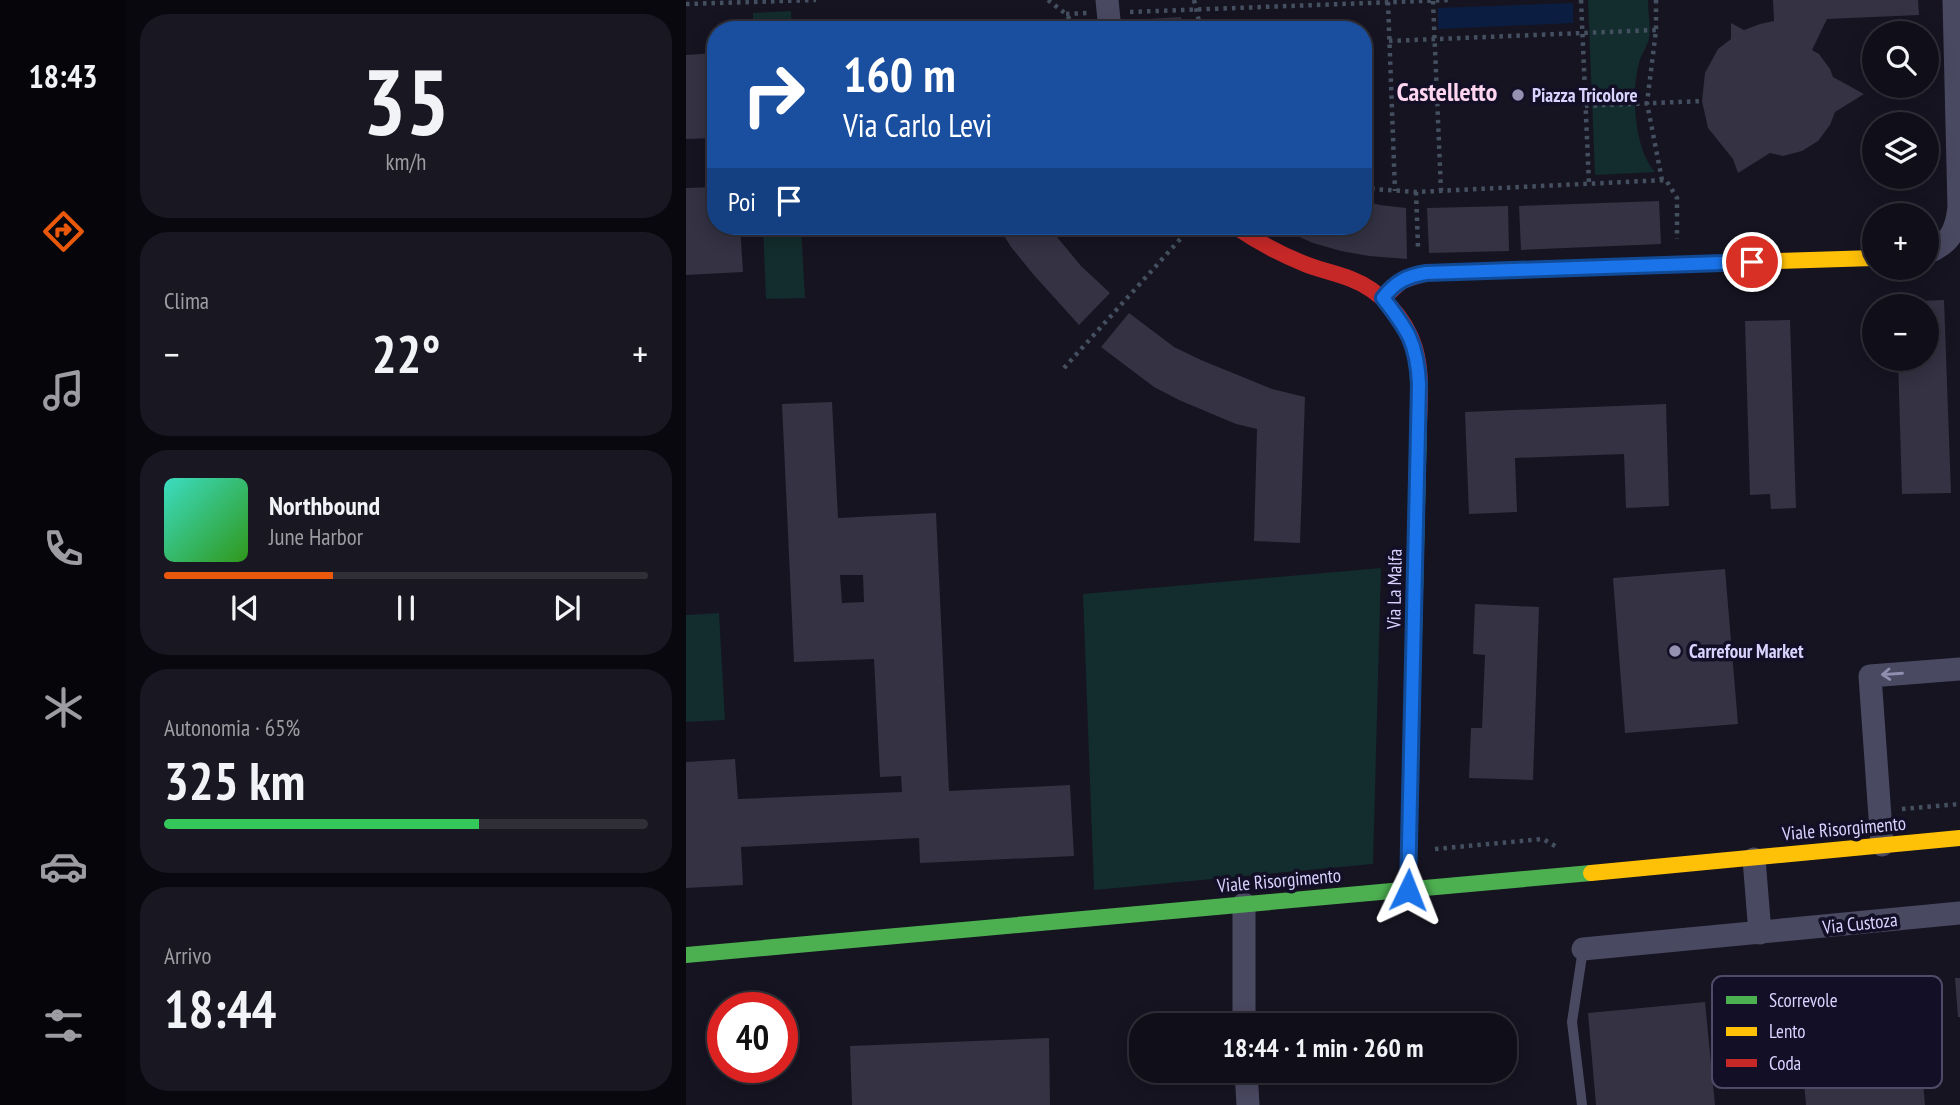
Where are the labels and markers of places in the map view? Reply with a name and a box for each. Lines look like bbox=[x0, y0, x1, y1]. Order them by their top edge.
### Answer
place label: Piazza Tricolore bbox=[1532, 83, 1638, 107]
marker: Piazza Tricolore bbox=[1510, 87, 1526, 103]
pin bbox=[1722, 232, 1782, 292]
place label: Carrefour Market bbox=[1689, 639, 1804, 663]
marker: Carrefour Market bbox=[1667, 643, 1683, 659]

